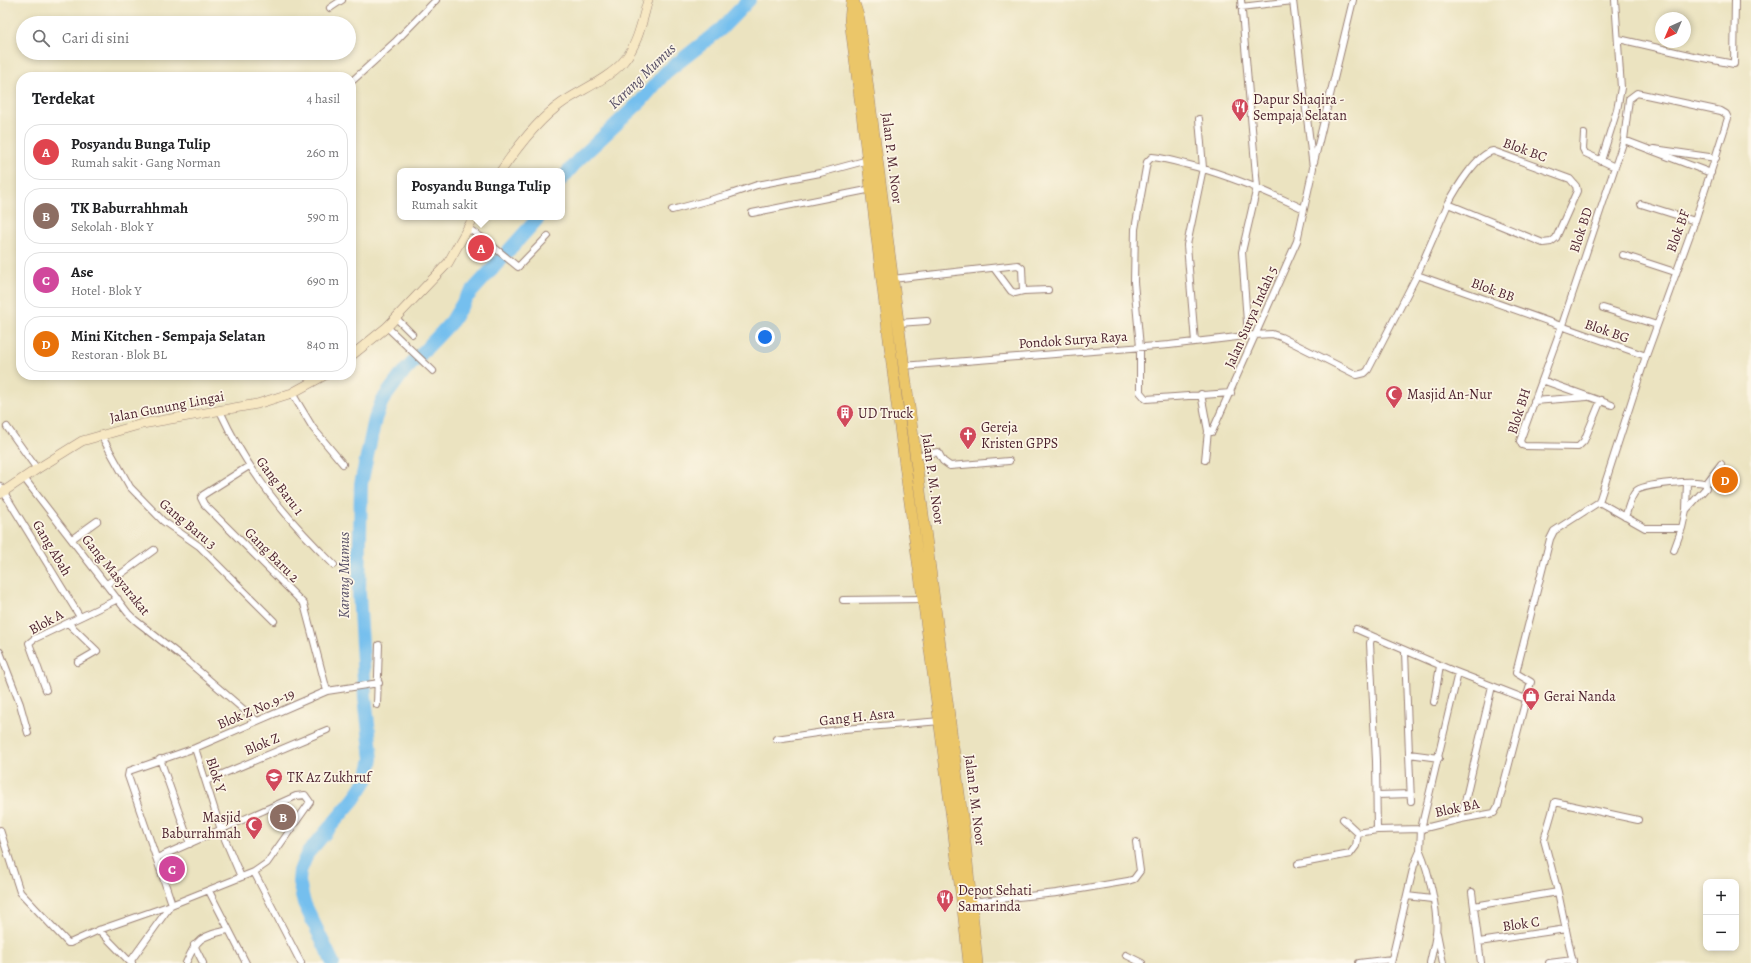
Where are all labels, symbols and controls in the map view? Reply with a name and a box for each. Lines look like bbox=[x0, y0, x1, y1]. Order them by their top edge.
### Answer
north arrow bbox=[1655, 12, 1691, 48]
search box bbox=[16, 16, 356, 60]
icon: search bbox=[30, 27, 52, 49]
text: Cari di sini bbox=[62, 28, 129, 48]
water label: Karang Mumus bbox=[604, 39, 680, 113]
text: Terdekat bbox=[32, 87, 95, 110]
text: 4 hasil bbox=[306, 90, 340, 107]
place label: Dapur Shaqira - Sempaja Selatan bbox=[1253, 90, 1347, 125]
restaurant icon: Dapur Shaqira - Sempaja Selatan bbox=[1230, 97, 1250, 122]
street label: Jalan P. M. Noor bbox=[877, 111, 907, 205]
street label: Blok BC bbox=[1500, 133, 1550, 167]
text: Posyandu Bunga Tulip bbox=[71, 134, 211, 154]
text: A bbox=[42, 144, 50, 161]
text: 260 m bbox=[306, 144, 339, 161]
text: Rumah sakit · Gang Norman bbox=[71, 154, 221, 171]
popup bbox=[397, 168, 565, 220]
text: Posyandu Bunga Tulip bbox=[411, 176, 551, 196]
text: Rumah sakit bbox=[411, 196, 478, 213]
text: TK Baburrahhmah bbox=[71, 198, 188, 218]
street label: Blok BD bbox=[1565, 205, 1597, 255]
street label: Blok BF bbox=[1662, 207, 1694, 255]
text: B bbox=[42, 208, 50, 225]
text: 590 m bbox=[307, 208, 339, 225]
text: Sekolah · Blok Y bbox=[71, 218, 153, 235]
pin: A bbox=[468, 233, 494, 263]
text: Ase bbox=[71, 262, 93, 282]
street label: Jalan Surya Indah 5 bbox=[1220, 263, 1282, 371]
text: C bbox=[42, 272, 50, 289]
text: 690 m bbox=[307, 272, 339, 289]
street label: Blok BB bbox=[1469, 273, 1517, 307]
text: Hotel · Blok Y bbox=[71, 282, 141, 299]
street label: Blok BG bbox=[1582, 315, 1632, 347]
text: Mini Kitchen - Sempaja Selatan bbox=[71, 326, 266, 346]
your location bbox=[755, 327, 775, 347]
street label: Pondok Surya Raya bbox=[1018, 327, 1128, 353]
text: D bbox=[41, 336, 51, 353]
text: 840 m bbox=[306, 336, 339, 353]
text: Restoran · Blok BL bbox=[71, 346, 167, 363]
mosque icon: Masjid An-Nur bbox=[1384, 384, 1404, 409]
place label: Masjid An-Nur bbox=[1407, 385, 1493, 404]
street label: Blok BH bbox=[1503, 386, 1535, 436]
street label: Jalan Gunung Lingai bbox=[108, 387, 226, 427]
building icon: UD Truck bbox=[835, 403, 855, 428]
place label: UD Truck bbox=[858, 404, 913, 423]
place label: Gereja Kristen GPPS bbox=[981, 418, 1058, 453]
church icon: Gereja Kristen GPPS bbox=[958, 425, 978, 450]
street label: Jalan P. M. Noor bbox=[917, 432, 949, 526]
street label: Gang Baru 1 bbox=[252, 453, 308, 519]
pin: D bbox=[1712, 465, 1738, 495]
street label: Gang Baru 3 bbox=[155, 494, 221, 554]
street label: Gang Abah bbox=[28, 516, 76, 580]
street label: Gang Baru 2 bbox=[240, 523, 304, 587]
street label: Gang Masyarakat bbox=[77, 530, 155, 620]
water label: Karang Mumus bbox=[334, 532, 354, 618]
street label: Blok A bbox=[25, 604, 67, 639]
street label: Blok Z No.9-19 bbox=[214, 684, 298, 734]
shop icon: Gerai Nanda bbox=[1521, 686, 1541, 711]
place label: Gerai Nanda bbox=[1544, 687, 1616, 706]
street label: Gang H. Asra bbox=[818, 704, 896, 730]
street label: Blok Z bbox=[242, 728, 283, 760]
street label: Jalan P. M. Noor bbox=[960, 753, 990, 847]
street label: Blok Y bbox=[201, 755, 231, 795]
school or university icon: TK Az Zukhruf bbox=[264, 767, 284, 792]
place label: TK Az Zukhruf bbox=[287, 768, 373, 787]
street label: Blok BA bbox=[1433, 794, 1482, 822]
pin: B bbox=[270, 802, 296, 832]
place label: Masjid Baburrahmah bbox=[161, 808, 242, 843]
mosque icon: Masjid Baburrahmah bbox=[244, 815, 264, 840]
pin: C bbox=[159, 854, 185, 884]
map controls bbox=[1703, 879, 1739, 951]
button: + bbox=[1703, 879, 1739, 915]
place label: Depot Sehati Samarinda bbox=[958, 881, 1032, 916]
restaurant icon: Depot Sehati Samarinda bbox=[935, 888, 955, 913]
street label: Blok C bbox=[1501, 912, 1541, 936]
button: − bbox=[1703, 915, 1739, 951]

